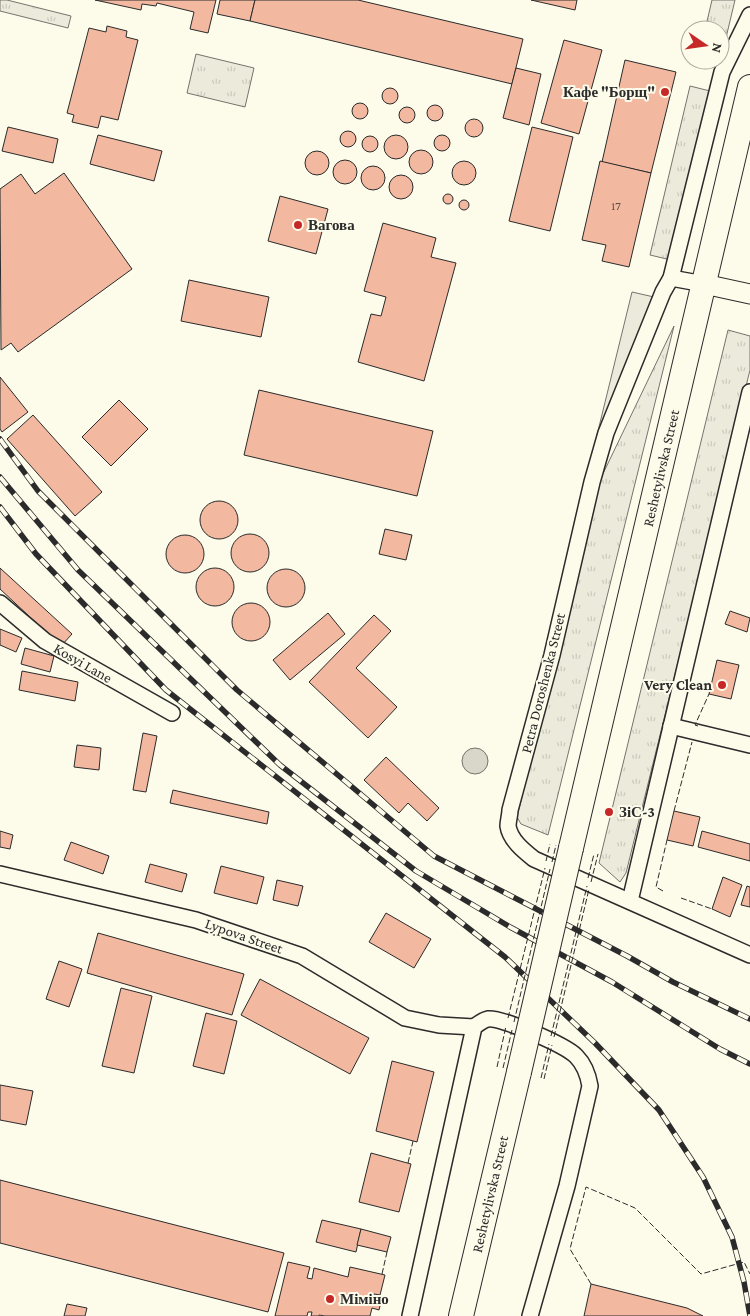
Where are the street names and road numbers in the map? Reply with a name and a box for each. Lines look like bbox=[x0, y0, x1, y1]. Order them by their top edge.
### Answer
street label: Reshetylivska Street bbox=[640, 407, 683, 528]
street label: Petra Doroshenka Street bbox=[518, 610, 568, 755]
street label: Kosyi Lane bbox=[51, 640, 115, 687]
street label: Lypova Street bbox=[203, 915, 286, 958]
street label: Reshetylivska Street bbox=[469, 1133, 512, 1254]

